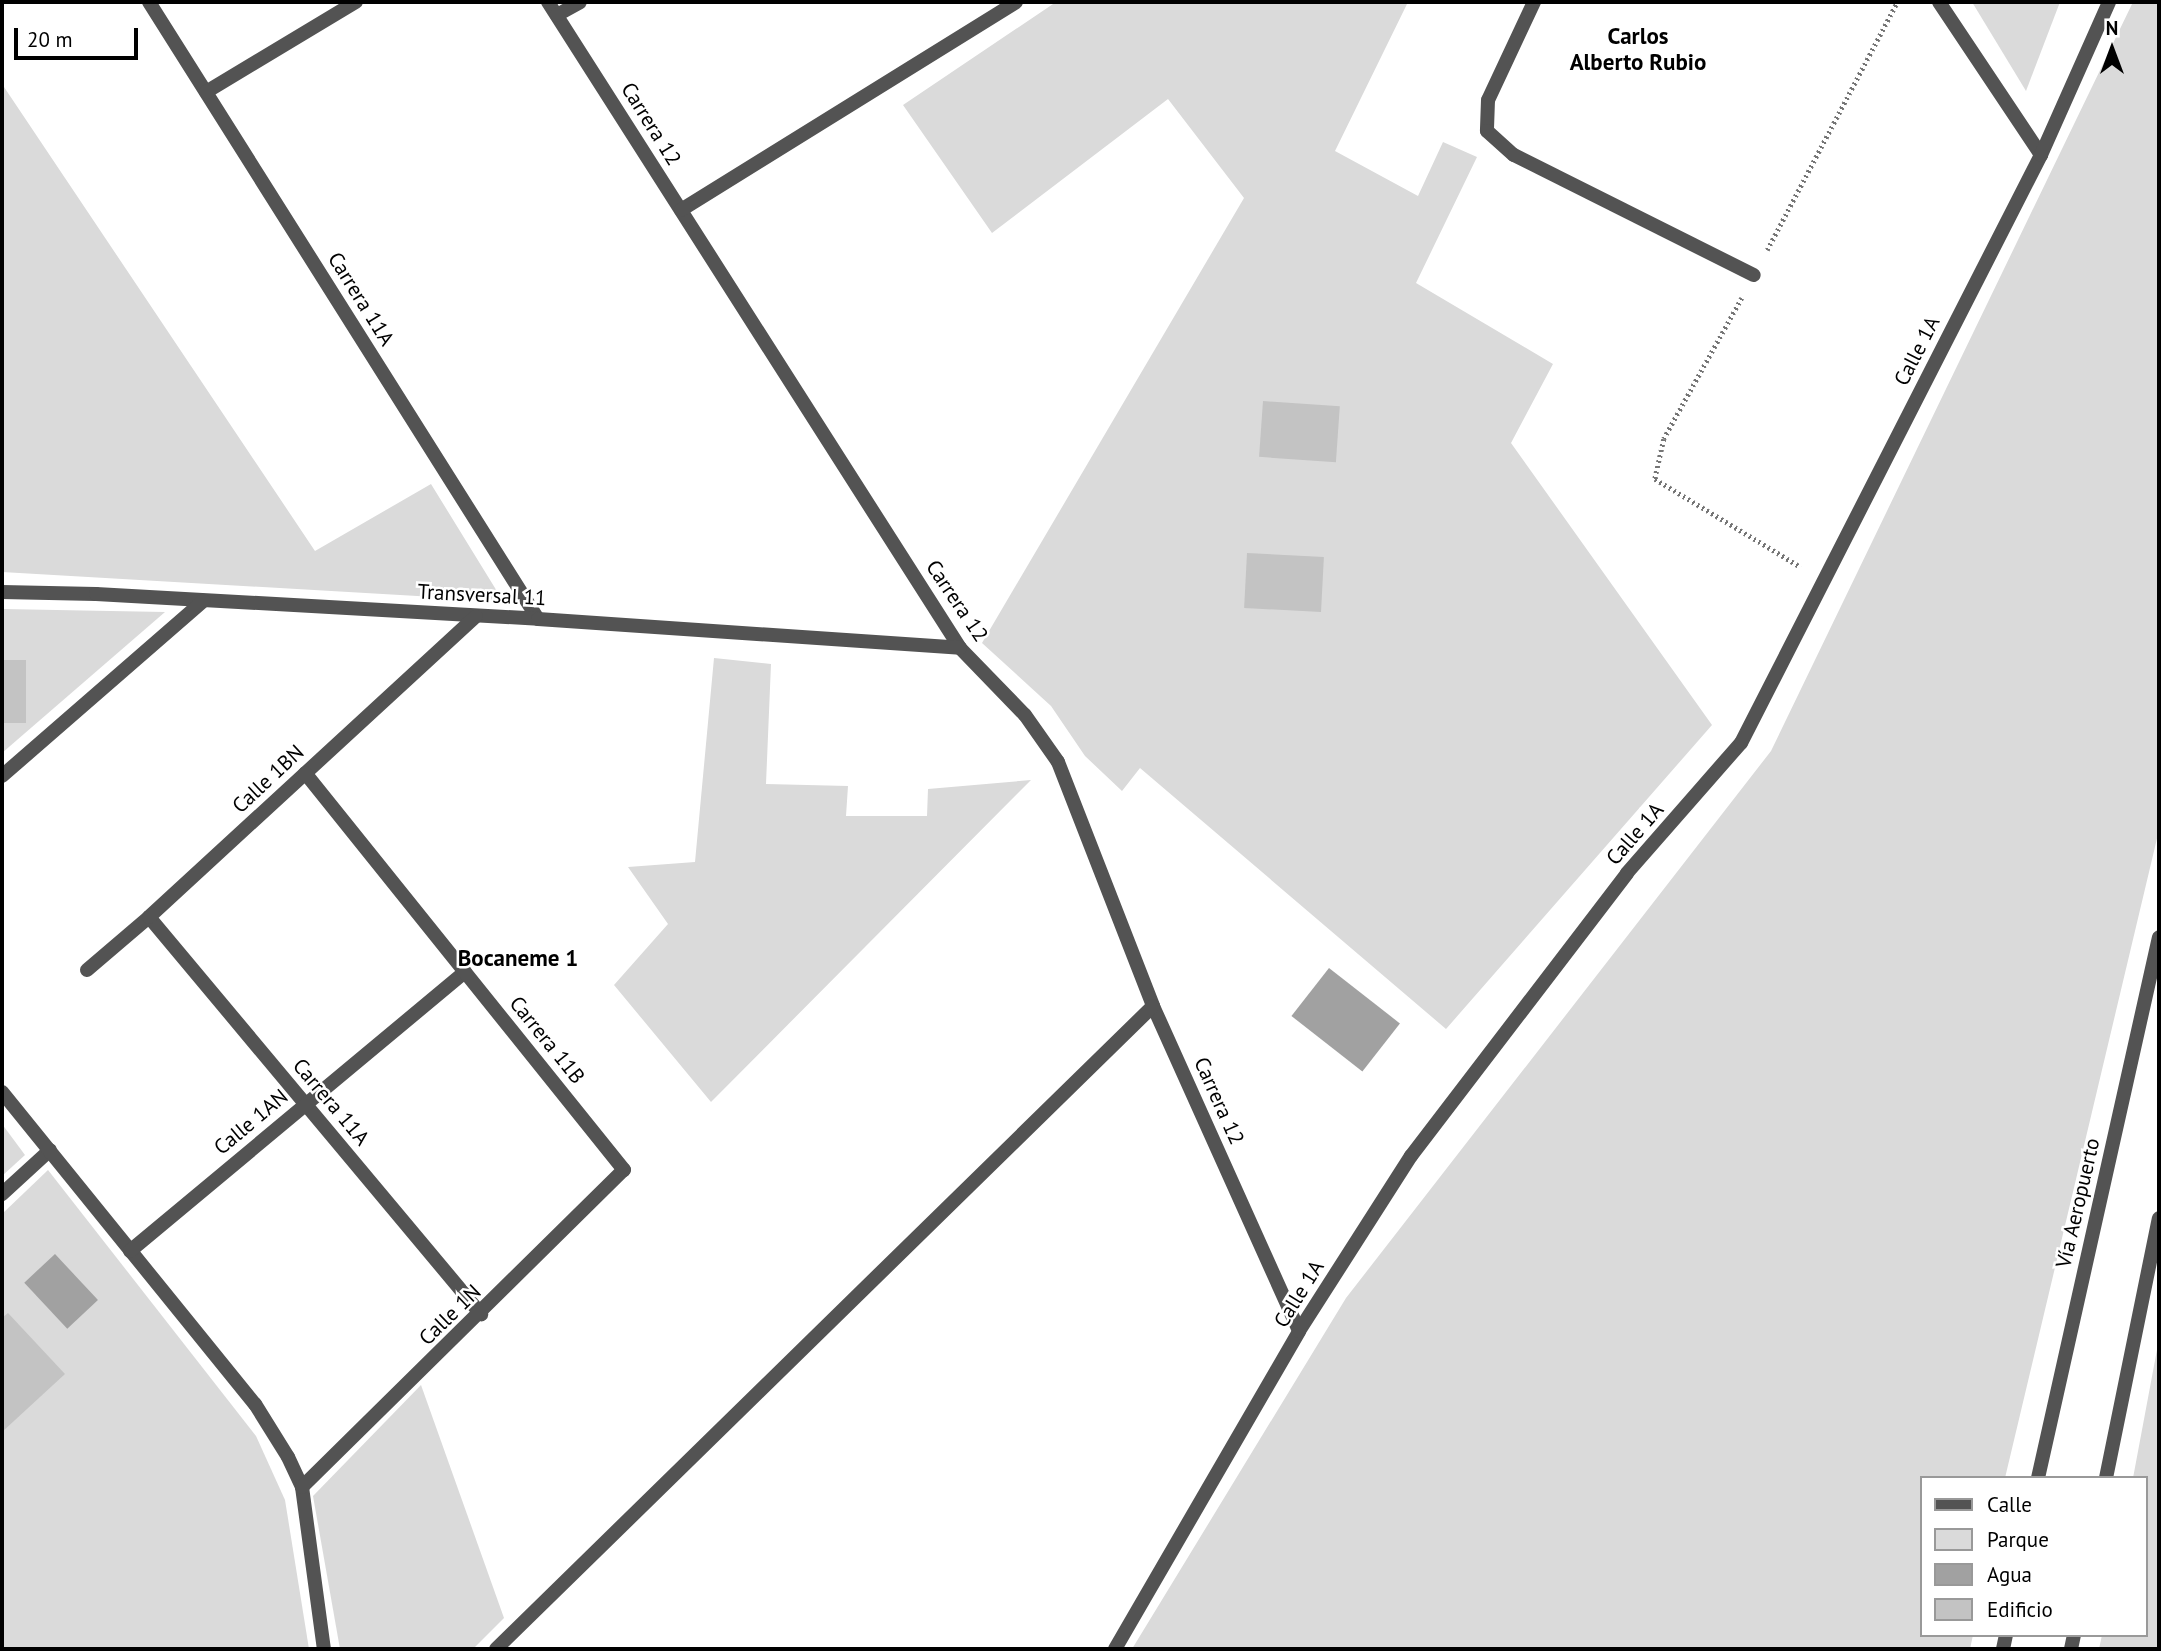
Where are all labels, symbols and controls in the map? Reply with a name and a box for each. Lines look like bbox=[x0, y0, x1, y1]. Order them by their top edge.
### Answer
scale bar bbox=[18, 14, 142, 58]
north arrow bbox=[2077, 14, 2147, 84]
text: N bbox=[2106, 16, 2118, 40]
district label: Carlos Alberto Rubio bbox=[1570, 22, 1706, 76]
text: 20 m bbox=[27, 26, 73, 53]
street label: Carrera 12 bbox=[616, 78, 686, 170]
street label: Carrera 11A bbox=[322, 248, 400, 350]
street label: Calle 1A bbox=[1889, 312, 1945, 390]
street label: Carrera 12 bbox=[921, 555, 993, 647]
street label: Transversal 11 bbox=[417, 579, 547, 611]
street label: Calle 1BN bbox=[227, 740, 309, 818]
street label: Calle 1A bbox=[1601, 798, 1669, 870]
district label: Bocaneme 1 bbox=[458, 944, 578, 972]
street label: Carrera 11B bbox=[504, 991, 590, 1089]
street label: Carrera 12 bbox=[1189, 1053, 1249, 1149]
street label: Carrera 11A bbox=[287, 1054, 375, 1150]
street label: Calle 1AN bbox=[209, 1084, 293, 1160]
street label: Vía Aeropuerto bbox=[2051, 1135, 2105, 1271]
street label: Calle 1A bbox=[1269, 1256, 1329, 1332]
street label: Calle 1N bbox=[414, 1279, 486, 1351]
legend bbox=[1920, 1476, 2147, 1637]
text: Calle bbox=[1987, 1491, 2032, 1518]
text: Parque bbox=[1987, 1526, 2049, 1553]
text: Agua bbox=[1987, 1561, 2032, 1588]
text: Edificio bbox=[1987, 1596, 2053, 1623]

